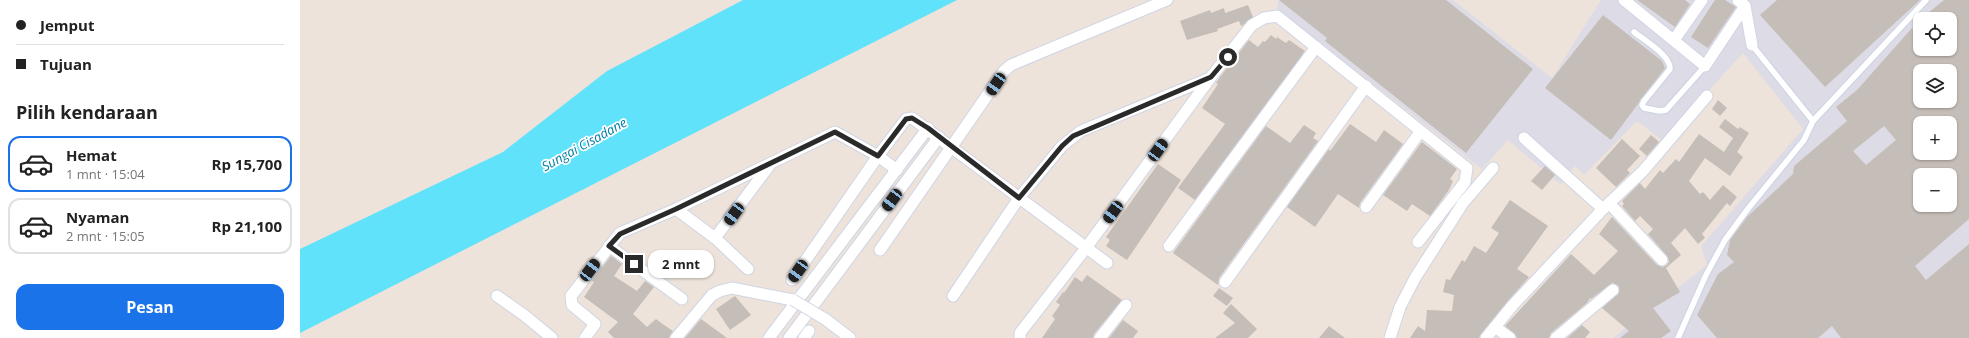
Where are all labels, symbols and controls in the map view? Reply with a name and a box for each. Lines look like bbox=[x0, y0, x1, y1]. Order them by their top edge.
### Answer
map controls bbox=[1913, 12, 1957, 212]
button: locate bbox=[1913, 12, 1957, 56]
text: Jemput bbox=[40, 15, 94, 35]
route start bbox=[1219, 48, 1237, 66]
text: Tujuan bbox=[40, 54, 92, 74]
button: layers bbox=[1913, 64, 1957, 108]
car bbox=[984, 71, 1008, 97]
text: Pilih kendaraan bbox=[16, 100, 158, 124]
water label: Sungai Cisadane bbox=[538, 113, 630, 175]
button: + bbox=[1913, 116, 1957, 160]
car bbox=[1146, 137, 1170, 163]
text: Hemat bbox=[66, 145, 117, 165]
icon: car bbox=[18, 146, 54, 182]
text: Rp 15,700 bbox=[212, 154, 282, 174]
text: 1 mnt · 15:04 bbox=[66, 165, 145, 183]
button: − bbox=[1913, 168, 1957, 212]
car bbox=[880, 187, 904, 213]
car bbox=[1101, 199, 1125, 225]
car bbox=[722, 201, 746, 227]
text: Nyaman bbox=[66, 207, 129, 227]
icon: car bbox=[18, 208, 54, 244]
text: Rp 21,100 bbox=[212, 216, 282, 236]
text: 2 mnt · 15:05 bbox=[66, 227, 145, 245]
callout: 2 mnt bbox=[648, 250, 714, 278]
route end bbox=[625, 255, 643, 273]
text: 2 mnt bbox=[662, 255, 700, 273]
car bbox=[578, 257, 602, 283]
car bbox=[786, 258, 810, 284]
button: Pesan bbox=[16, 284, 284, 330]

